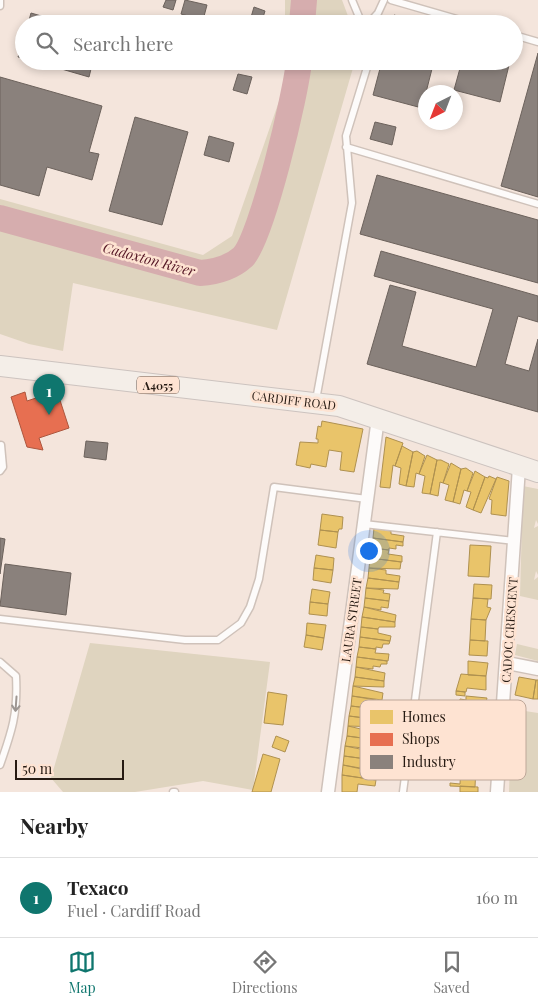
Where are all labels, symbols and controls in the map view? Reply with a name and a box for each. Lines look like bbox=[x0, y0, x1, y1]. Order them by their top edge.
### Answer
search box bbox=[15, 15, 523, 70]
icon: search bbox=[33, 29, 61, 57]
text: Search here bbox=[73, 30, 173, 56]
north arrow bbox=[418, 85, 463, 130]
water label: Cadoxton River bbox=[101, 238, 198, 281]
pin: 1 bbox=[33, 374, 65, 415]
road number: A4055 bbox=[137, 376, 179, 394]
street label: CARDIFF ROAD bbox=[251, 387, 337, 413]
your location bbox=[356, 538, 382, 564]
street label: LAURA STREET bbox=[337, 576, 365, 663]
street label: CADOC CRESCENT bbox=[497, 576, 521, 683]
one-way arrow bbox=[12, 695, 21, 711]
legend bbox=[360, 700, 526, 780]
text: Homes bbox=[402, 707, 446, 726]
text: Shops bbox=[402, 729, 440, 748]
text: Industry bbox=[402, 752, 456, 771]
scale bar bbox=[15, 757, 124, 780]
text: 50 m bbox=[22, 759, 52, 778]
text: Nearby bbox=[20, 811, 89, 839]
text: Texaco bbox=[67, 874, 128, 900]
text: 1 bbox=[33, 887, 39, 908]
text: 160 m bbox=[476, 887, 518, 908]
text: Fuel · Cardiff Road bbox=[67, 900, 201, 921]
tab: Map bbox=[68, 948, 96, 997]
tab: Directions bbox=[232, 948, 297, 997]
tab: Saved bbox=[434, 948, 470, 997]

